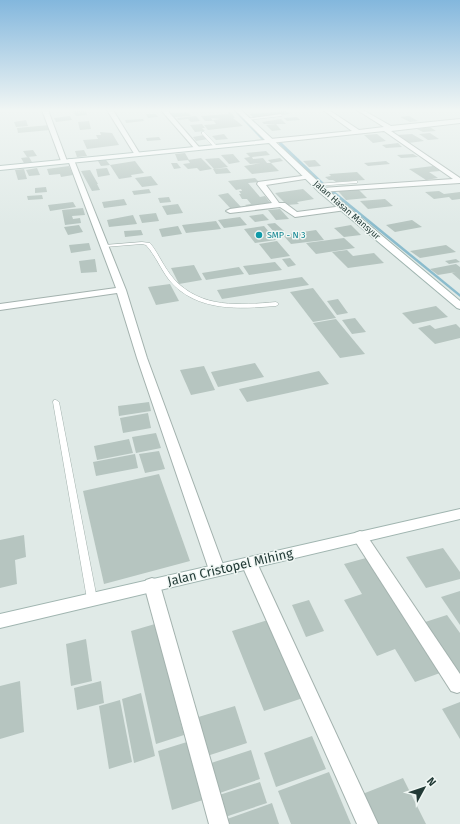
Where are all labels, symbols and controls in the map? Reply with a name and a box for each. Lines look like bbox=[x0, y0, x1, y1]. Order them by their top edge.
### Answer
street label: Jalan Hasan Mansyur bbox=[312, 178, 383, 242]
marker: SMP - N 3 bbox=[254, 230, 264, 240]
place label: SMP - N 3 bbox=[267, 230, 305, 240]
street label: Jalan Cristopel Mihing bbox=[166, 545, 294, 589]
north arrow bbox=[404, 768, 444, 808]
text: N bbox=[424, 775, 439, 789]

